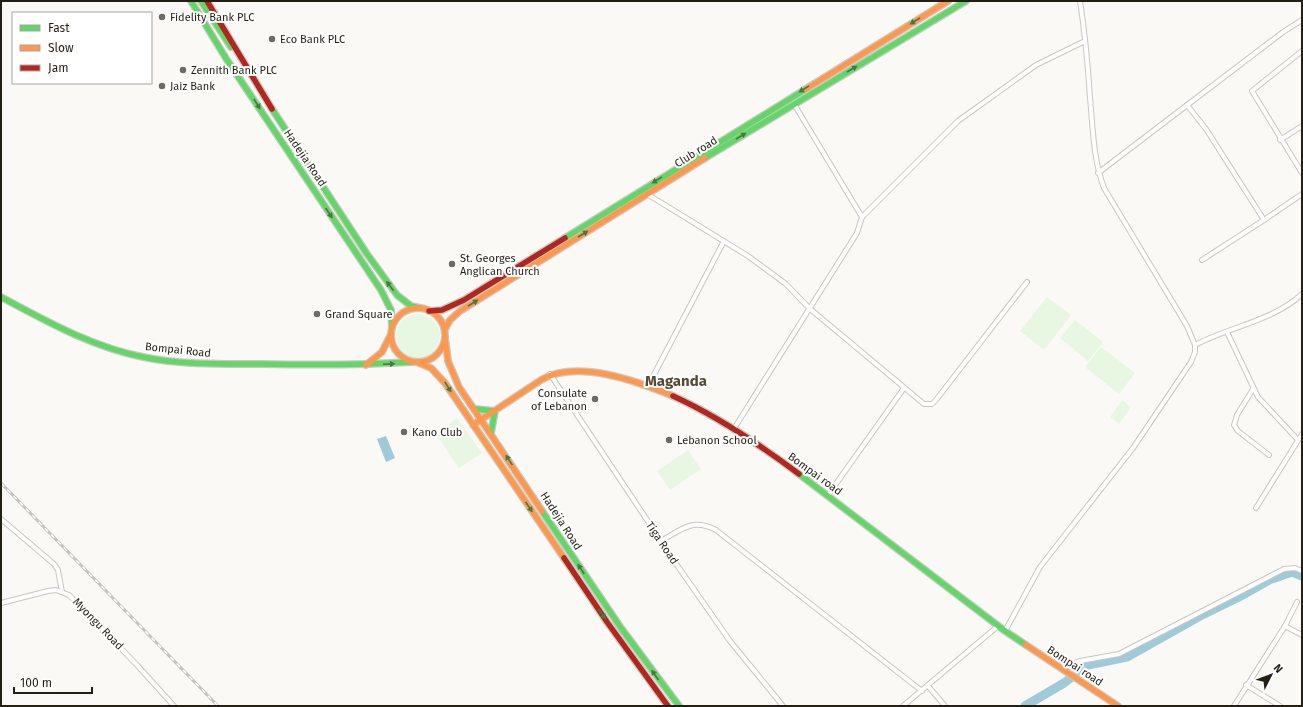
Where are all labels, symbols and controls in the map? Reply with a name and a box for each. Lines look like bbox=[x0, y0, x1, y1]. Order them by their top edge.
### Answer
place label: Fidelity Bank PLC bbox=[170, 11, 254, 24]
legend bbox=[12, 12, 152, 84]
marker: Fidelity Bank PLC bbox=[157, 12, 167, 22]
one-way arrow bbox=[909, 18, 921, 25]
text: Fast bbox=[48, 21, 70, 35]
place label: Eco Bank PLC bbox=[280, 33, 345, 46]
marker: Eco Bank PLC bbox=[267, 34, 277, 44]
text: Slow bbox=[48, 41, 74, 55]
text: Jam bbox=[48, 61, 68, 75]
place label: Zennith Bank PLC bbox=[191, 64, 277, 77]
marker: Zennith Bank PLC bbox=[178, 65, 188, 75]
one-way arrow bbox=[847, 65, 857, 73]
place label: Jaiz Bank bbox=[170, 80, 215, 93]
marker: Jaiz Bank bbox=[157, 81, 167, 91]
one-way arrow bbox=[798, 86, 810, 93]
one-way arrow bbox=[254, 98, 261, 110]
street label: Hadejia Road bbox=[281, 127, 329, 189]
one-way arrow bbox=[736, 132, 746, 140]
street label: Club road bbox=[672, 134, 720, 170]
one-way arrow bbox=[651, 176, 663, 183]
one-way arrow bbox=[325, 207, 333, 218]
one-way arrow bbox=[578, 230, 588, 238]
place label: St. Georges Anglican Church bbox=[460, 252, 540, 278]
marker: St. Georges Anglican Church bbox=[447, 259, 457, 269]
one-way arrow bbox=[385, 280, 394, 291]
one-way arrow bbox=[468, 299, 478, 307]
place label: Grand Square bbox=[325, 308, 393, 321]
marker: Grand Square bbox=[312, 309, 322, 319]
street label: Bompai Road bbox=[144, 340, 212, 360]
one-way arrow bbox=[383, 361, 396, 367]
district label: Maganda bbox=[645, 372, 707, 390]
one-way arrow bbox=[444, 381, 451, 393]
place label: Consulate of Lebanon bbox=[531, 387, 587, 413]
marker: Consulate of Lebanon bbox=[590, 394, 600, 404]
place label: Kano Club bbox=[412, 426, 462, 439]
marker: Kano Club bbox=[399, 427, 409, 437]
place label: Lebanon School bbox=[677, 434, 757, 447]
marker: Lebanon School bbox=[664, 435, 674, 445]
street label: Bompai road bbox=[785, 450, 845, 498]
one-way arrow bbox=[505, 455, 513, 465]
street label: Hadejia Road bbox=[537, 490, 585, 552]
one-way arrow bbox=[525, 501, 532, 512]
street label: Tiga Road bbox=[643, 519, 681, 567]
one-way arrow bbox=[577, 563, 584, 575]
street label: Myongu Road bbox=[70, 595, 126, 653]
one-way arrow bbox=[598, 609, 606, 619]
street label: Bompai road bbox=[1045, 643, 1105, 689]
north arrow bbox=[1251, 655, 1291, 695]
text: N bbox=[1271, 662, 1285, 676]
scale bar bbox=[14, 669, 92, 695]
one-way arrow bbox=[651, 670, 659, 680]
text: 100 m bbox=[20, 676, 52, 690]

